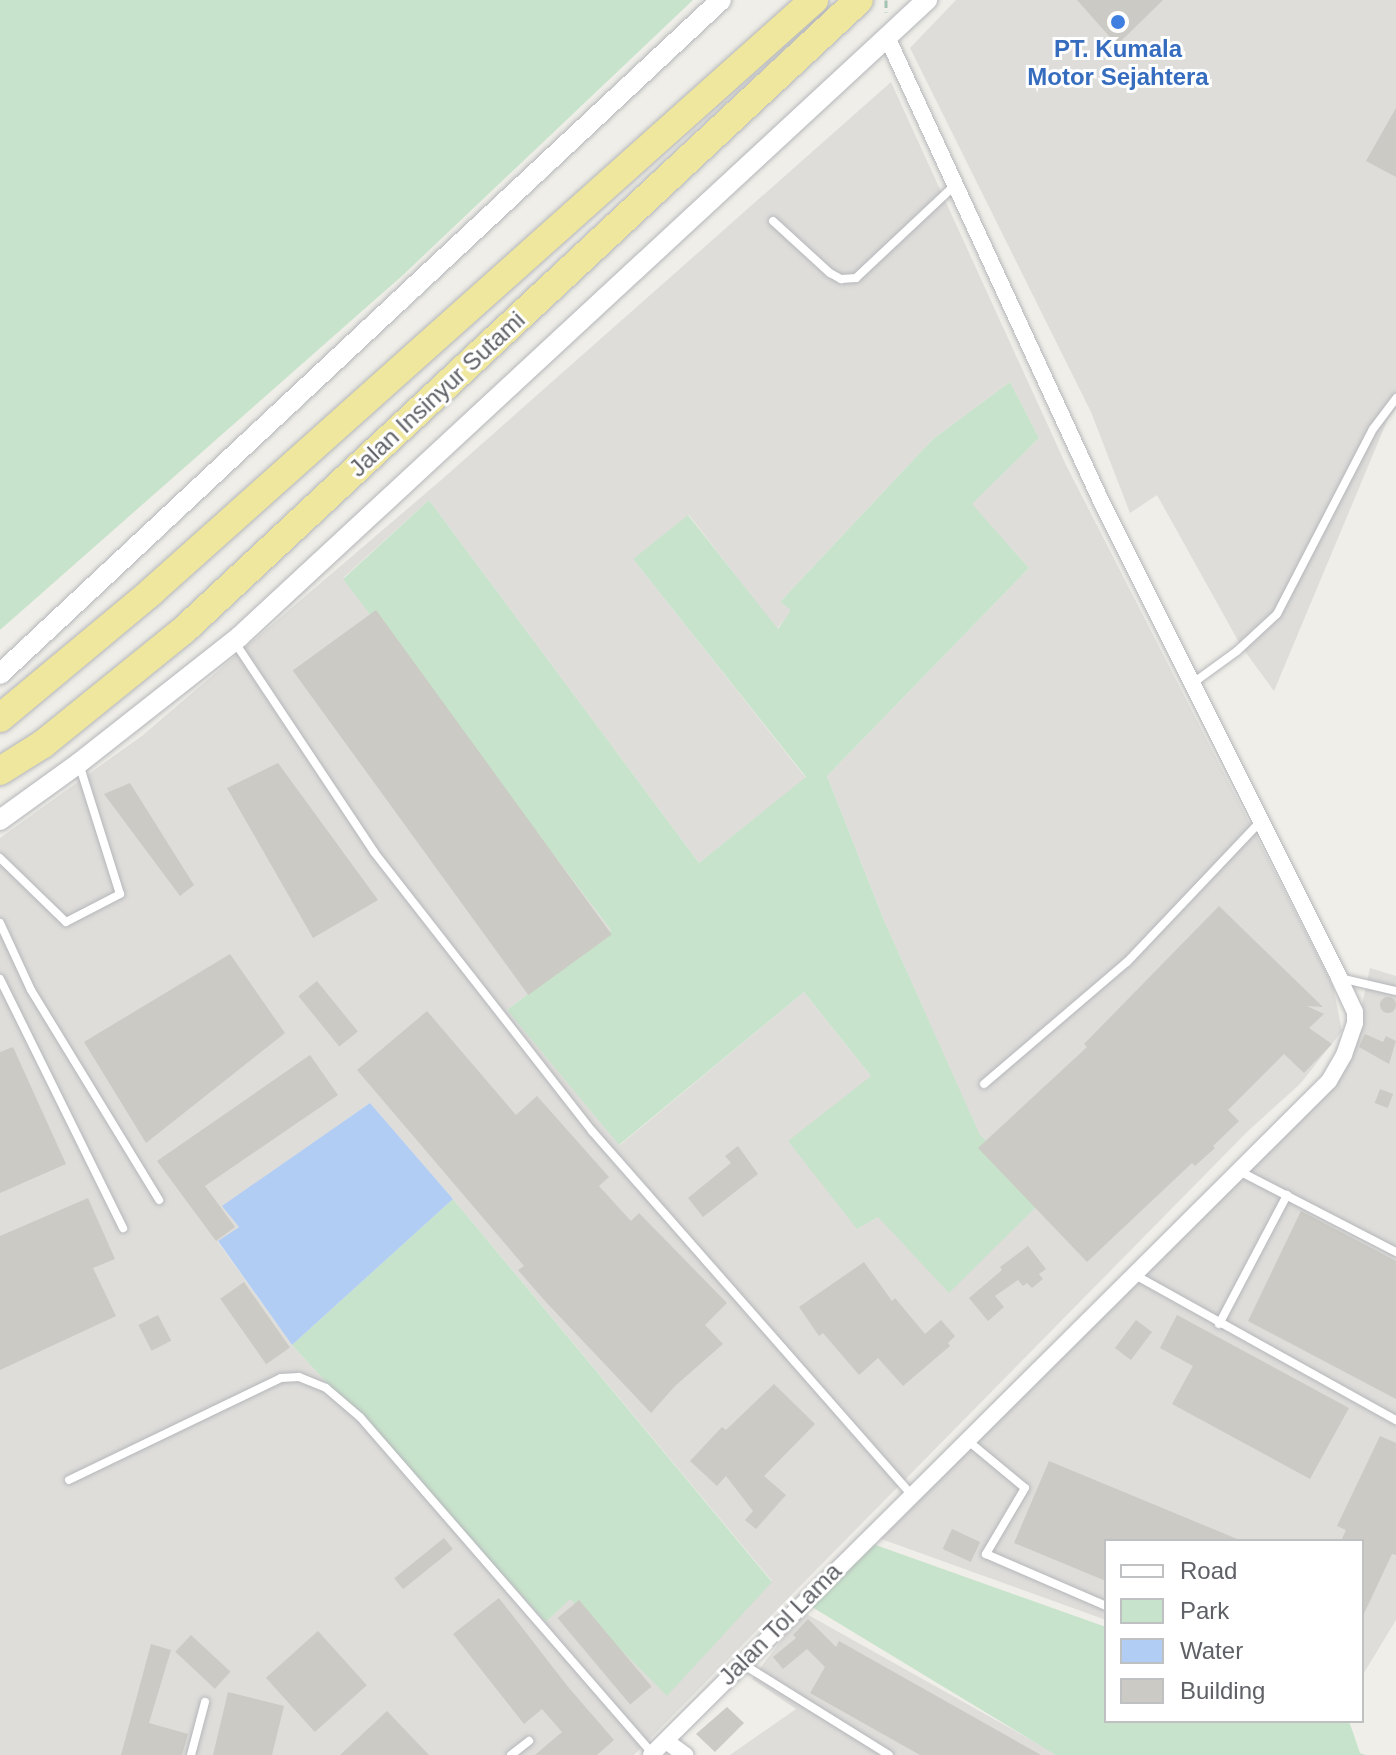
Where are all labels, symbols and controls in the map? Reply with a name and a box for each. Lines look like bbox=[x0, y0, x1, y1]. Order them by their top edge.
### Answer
marker: PT. Kumala Motor Sejahtera bbox=[1109, 13, 1127, 31]
place label: PT. Kumala Motor Sejahtera bbox=[1027, 35, 1209, 91]
street label: Jalan Insinyur Sutami bbox=[343, 305, 531, 483]
legend bbox=[1104, 1539, 1364, 1723]
street label: Jalan Tol Lama bbox=[713, 1557, 847, 1691]
text: Road bbox=[1180, 1557, 1237, 1584]
text: Park bbox=[1180, 1597, 1229, 1624]
text: Water bbox=[1180, 1637, 1243, 1664]
text: Building bbox=[1180, 1677, 1265, 1704]

